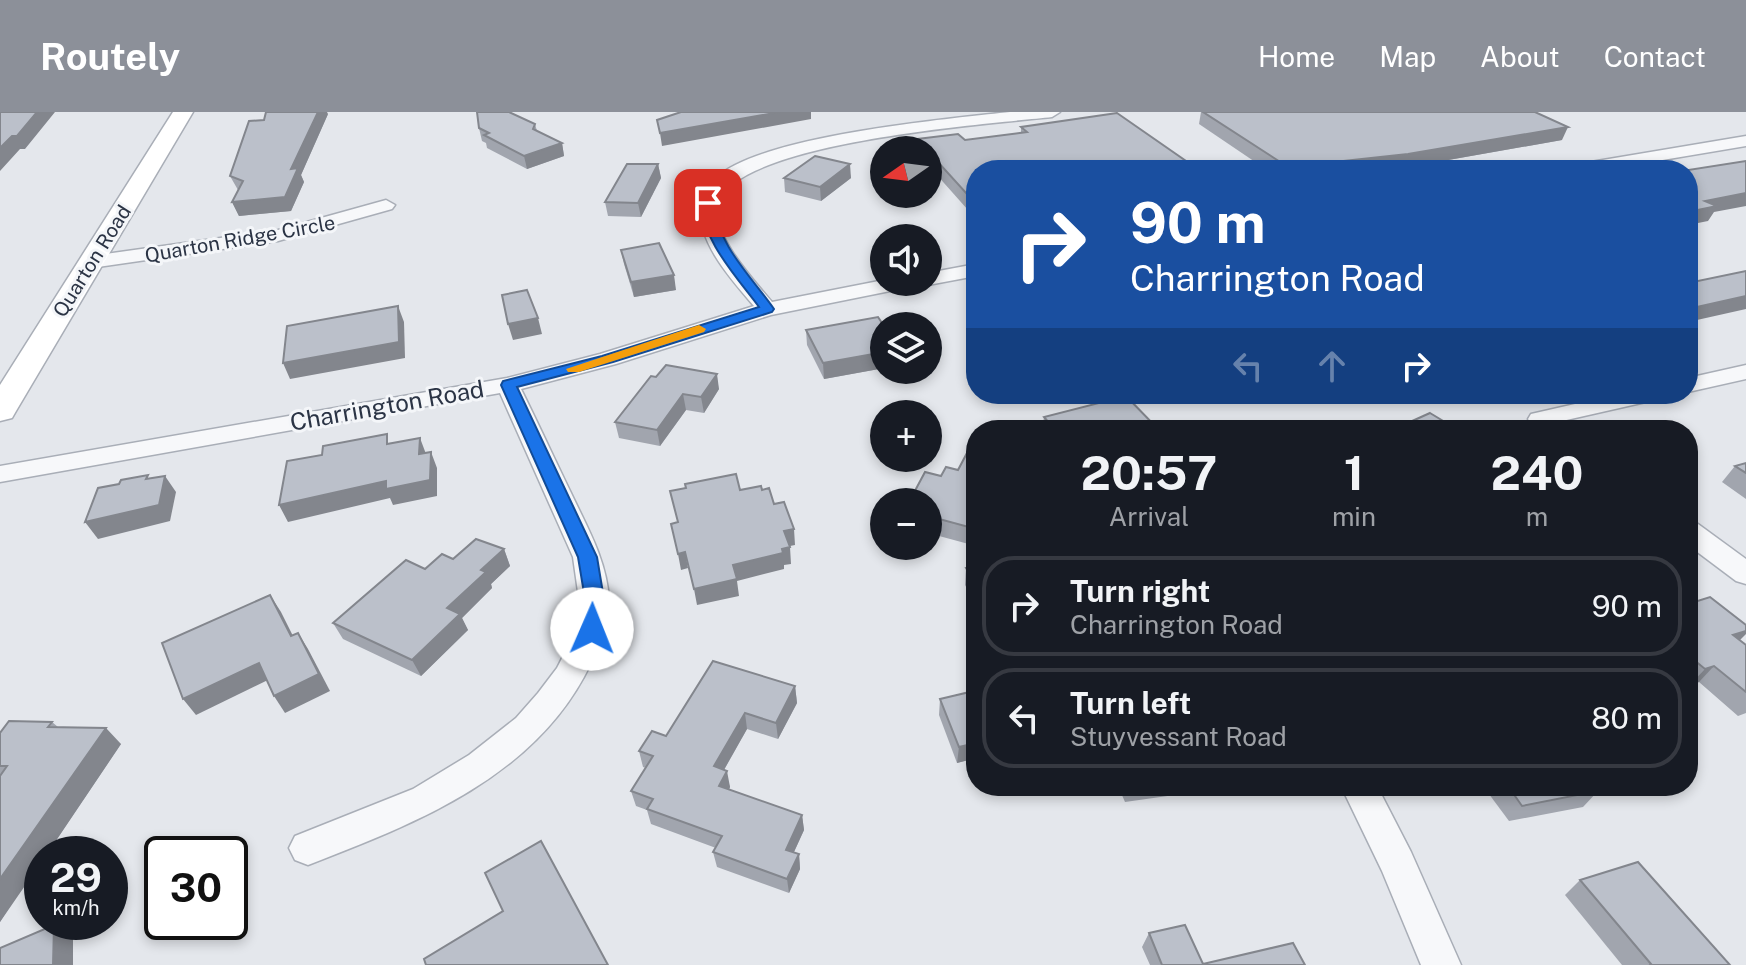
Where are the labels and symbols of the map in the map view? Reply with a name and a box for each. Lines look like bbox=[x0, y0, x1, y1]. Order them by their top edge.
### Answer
north arrow bbox=[870, 136, 942, 208]
pin bbox=[674, 169, 742, 237]
street label: Quarton Road bbox=[48, 200, 136, 322]
street label: Quarton Ridge Circle bbox=[143, 210, 337, 268]
street label: Charrington Road bbox=[288, 374, 486, 436]
position arrow bbox=[550, 587, 634, 671]
speed limit sign: 30 bbox=[144, 836, 248, 940]

